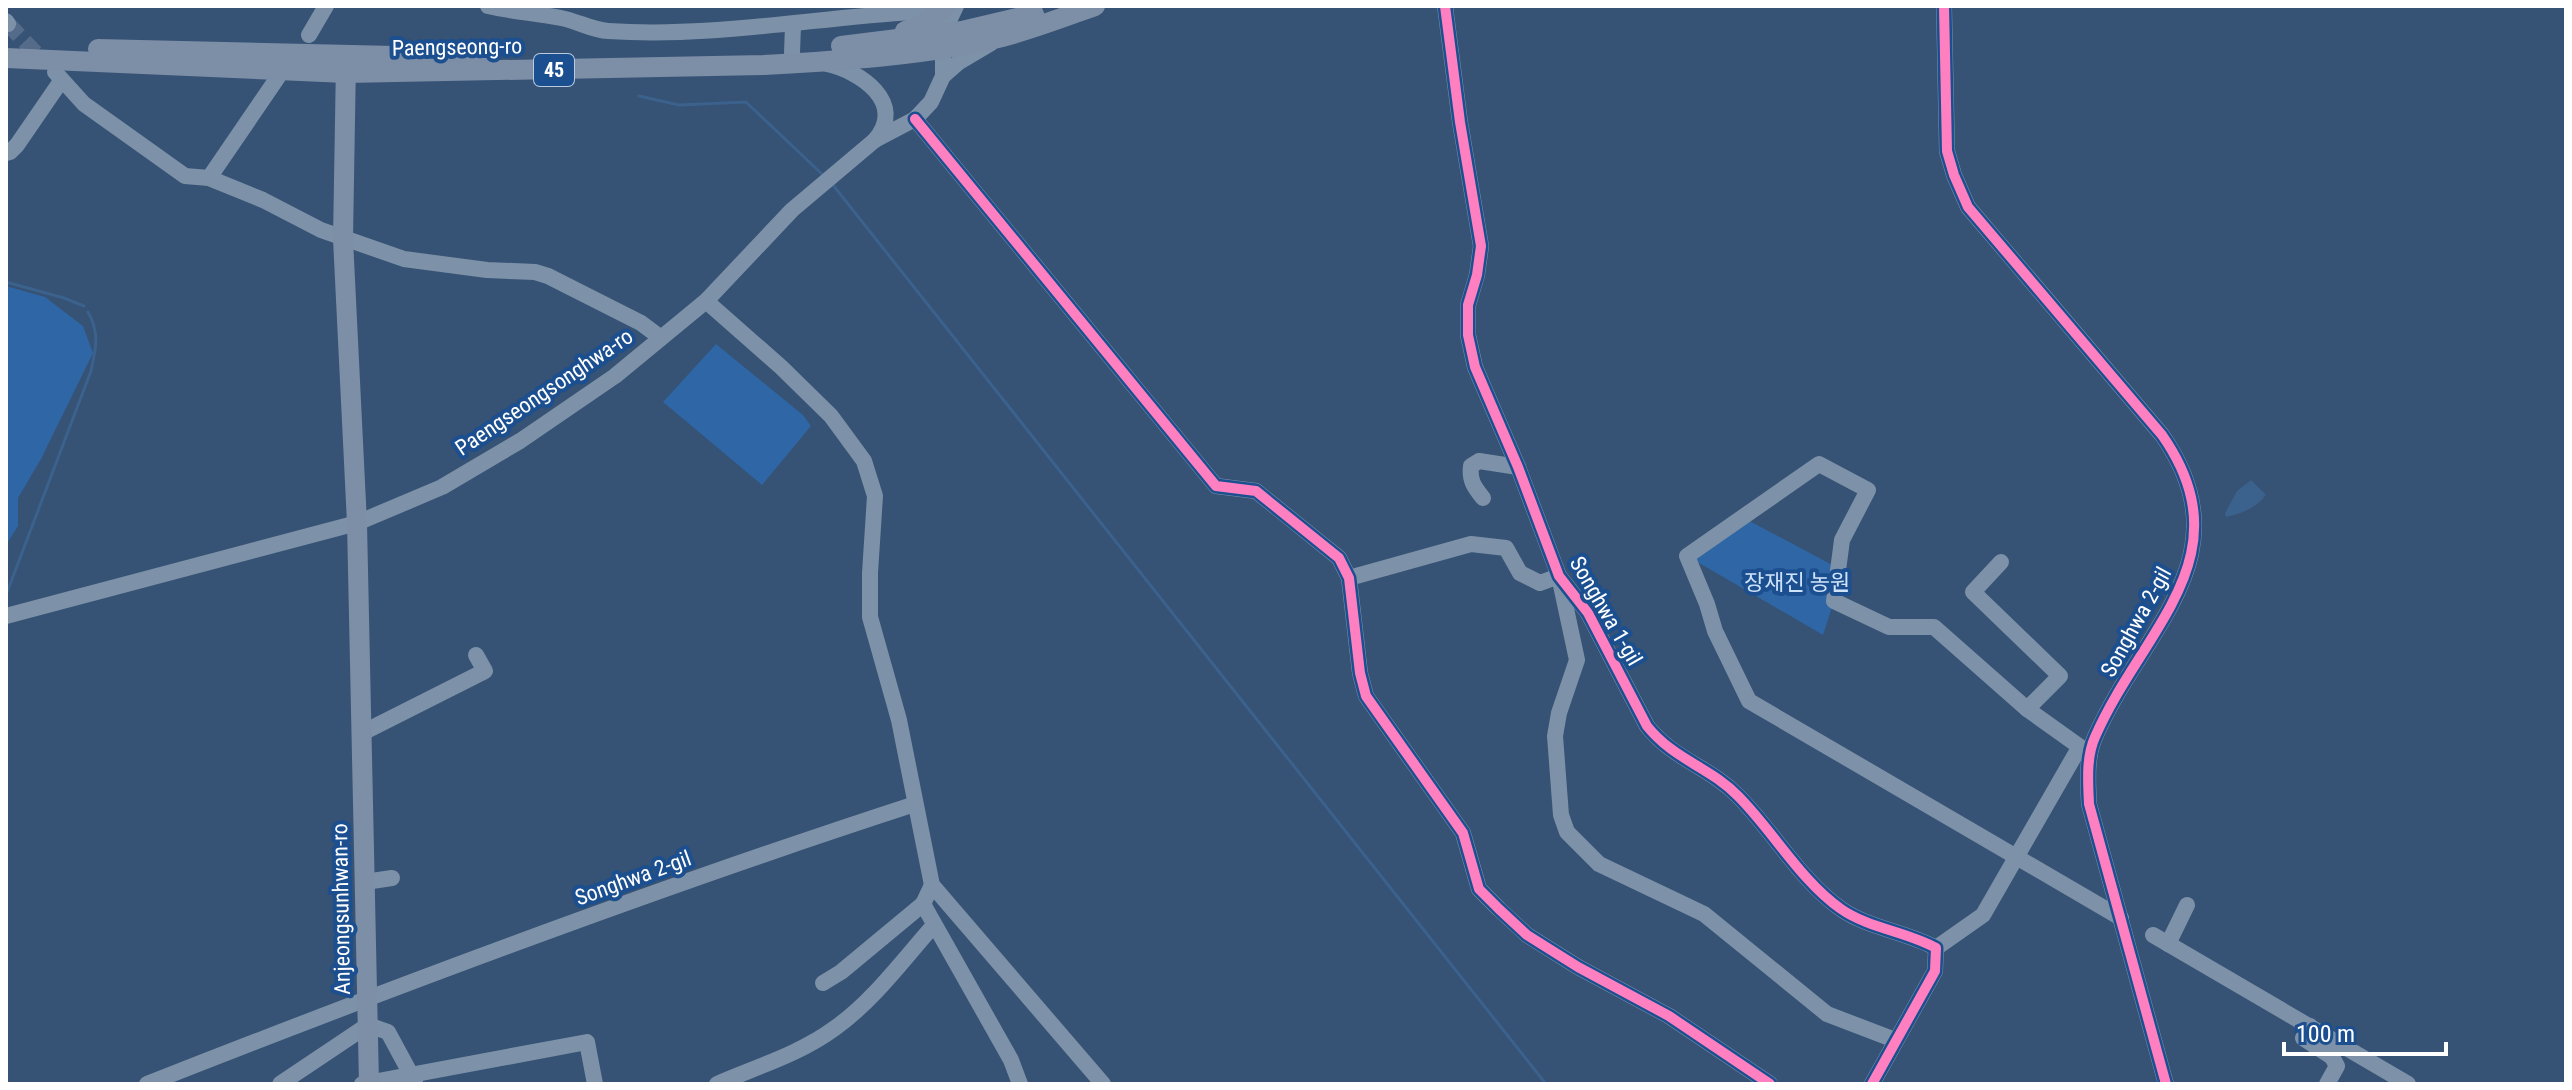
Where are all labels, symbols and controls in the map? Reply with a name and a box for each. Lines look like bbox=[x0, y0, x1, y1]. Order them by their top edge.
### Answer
street label: Paengseong-ro bbox=[392, 33, 522, 61]
road number: 45 bbox=[534, 54, 574, 86]
street label: Paengseongsonghwa-ro bbox=[451, 323, 637, 461]
street label: Songhwa 1-gil bbox=[1565, 552, 1647, 670]
street label: Songhwa 2-gil bbox=[2096, 563, 2176, 681]
park label: 장재진 농원 bbox=[1744, 570, 1850, 595]
street label: Anjeongsunhwan-ro bbox=[327, 823, 355, 995]
street label: Songhwa 2-gil bbox=[572, 845, 694, 911]
scale bar bbox=[2284, 1006, 2446, 1056]
text: 100 m bbox=[2296, 1020, 2355, 1048]

